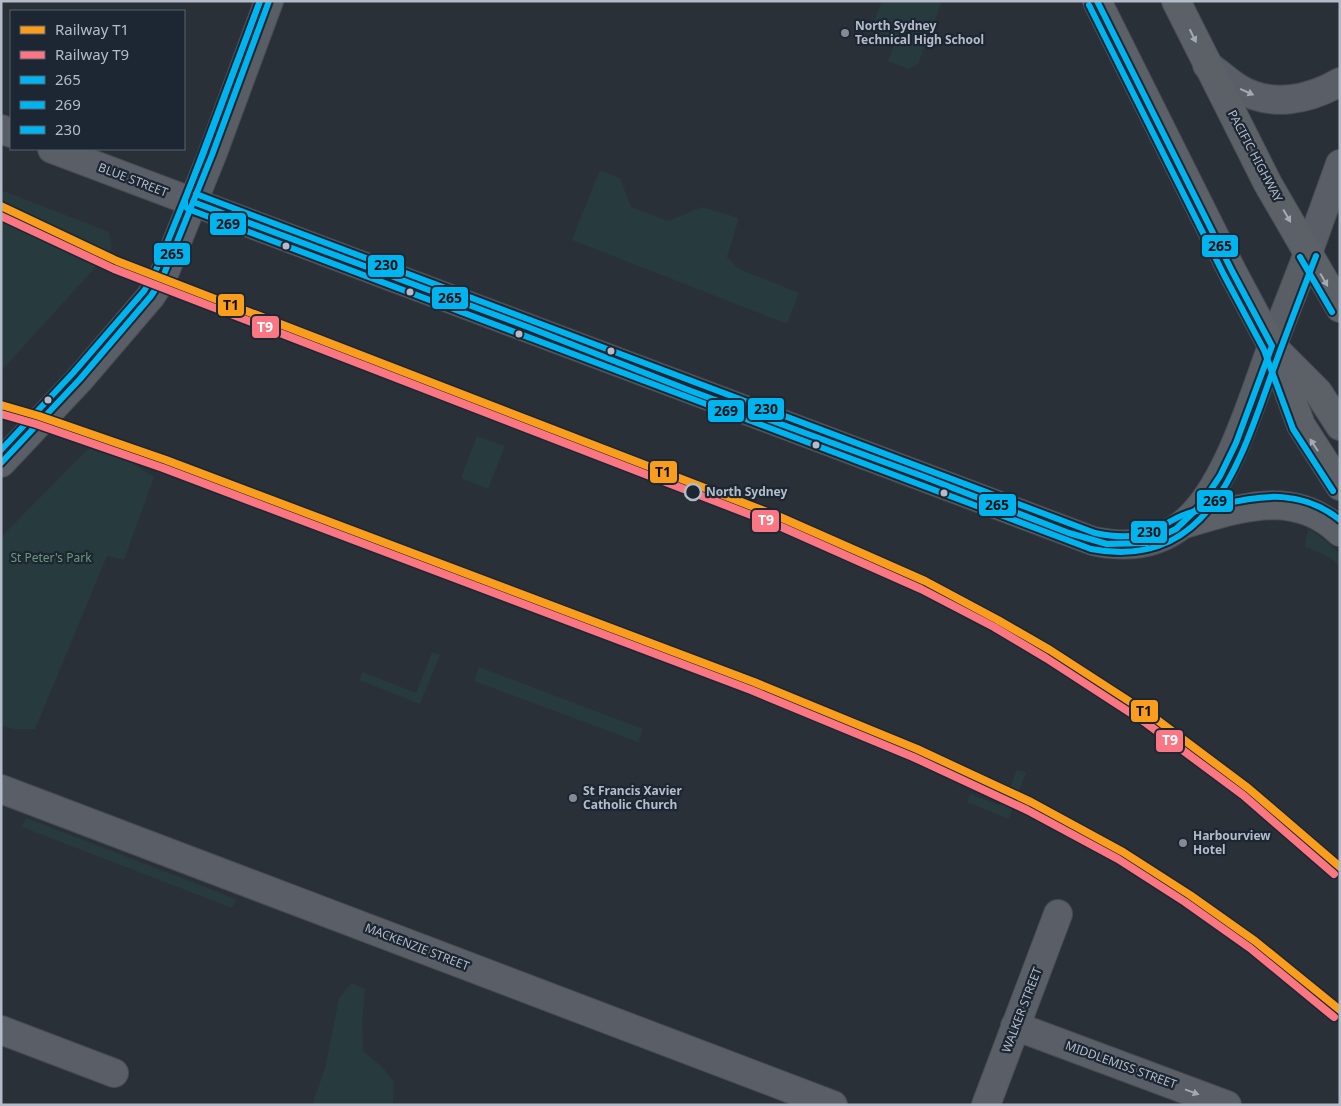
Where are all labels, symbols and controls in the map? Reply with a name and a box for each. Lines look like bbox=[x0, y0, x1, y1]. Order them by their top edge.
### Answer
legend bbox=[10, 10, 185, 150]
place label: North Sydney Technical High School bbox=[855, 17, 984, 48]
text: Railway T1 bbox=[55, 19, 129, 39]
marker: North Sydney Technical High School bbox=[839, 27, 851, 39]
one-way arrow bbox=[1189, 29, 1197, 43]
text: Railway T9 bbox=[55, 44, 129, 64]
text: 265 bbox=[55, 69, 81, 89]
one-way arrow bbox=[1240, 89, 1254, 97]
text: 269 bbox=[55, 94, 81, 114]
street label: PACIFIC HIGHWAY bbox=[1224, 107, 1287, 205]
text: 230 bbox=[55, 119, 81, 139]
street label: BLUE STREET bbox=[96, 158, 171, 201]
one-way arrow bbox=[1282, 210, 1291, 223]
line badge: 269 bbox=[209, 212, 247, 236]
text: 269 bbox=[216, 214, 240, 233]
line badge: 265 bbox=[1201, 234, 1239, 258]
text: 265 bbox=[1208, 236, 1232, 255]
unlabelled marker bbox=[281, 241, 291, 251]
line badge: 265 bbox=[153, 242, 191, 266]
text: 265 bbox=[160, 244, 184, 263]
line badge: 230 bbox=[367, 254, 405, 278]
text: 230 bbox=[374, 255, 398, 274]
one-way arrow bbox=[1319, 274, 1328, 287]
line badge: 265 bbox=[431, 286, 469, 310]
unlabelled marker bbox=[405, 287, 415, 297]
text: 265 bbox=[438, 288, 462, 307]
line badge: T1 bbox=[217, 293, 245, 317]
text: T1 bbox=[223, 295, 239, 314]
line badge: T9 bbox=[251, 315, 280, 339]
text: T9 bbox=[257, 317, 273, 336]
unlabelled marker bbox=[514, 329, 524, 339]
unlabelled marker bbox=[606, 346, 616, 356]
unlabelled marker bbox=[43, 395, 53, 405]
line badge: 230 bbox=[747, 397, 785, 421]
line badge: 269 bbox=[707, 399, 745, 423]
text: 230 bbox=[754, 399, 778, 418]
text: 269 bbox=[714, 401, 738, 420]
one-way arrow bbox=[1309, 438, 1319, 451]
unlabelled marker bbox=[811, 440, 821, 450]
line badge: T1 bbox=[649, 460, 678, 484]
text: T1 bbox=[655, 462, 671, 481]
marker: North Sydney bbox=[684, 483, 702, 501]
place label: North Sydney bbox=[706, 483, 788, 500]
unlabelled marker bbox=[939, 488, 949, 498]
line badge: 269 bbox=[1196, 489, 1234, 513]
text: 269 bbox=[1203, 491, 1227, 510]
line badge: 265 bbox=[978, 493, 1017, 517]
text: 265 bbox=[985, 495, 1009, 514]
line badge: T9 bbox=[751, 509, 780, 533]
text: T9 bbox=[758, 510, 774, 529]
line badge: 230 bbox=[1130, 520, 1168, 544]
text: 230 bbox=[1137, 522, 1161, 541]
park label: St Peter's Park bbox=[10, 549, 92, 566]
line badge: T1 bbox=[1130, 699, 1159, 723]
text: T1 bbox=[1136, 701, 1152, 720]
line badge: T9 bbox=[1155, 729, 1184, 753]
text: T9 bbox=[1162, 730, 1178, 749]
place label: St Francis Xavier Catholic Church bbox=[583, 782, 682, 813]
marker: St Francis Xavier Catholic Church bbox=[567, 792, 579, 804]
place label: Harbourview Hotel bbox=[1193, 827, 1271, 858]
marker: Harbourview Hotel bbox=[1177, 837, 1189, 849]
street label: MACKENZIE STREET bbox=[363, 919, 472, 974]
street label: WALKER STREET bbox=[997, 964, 1046, 1055]
street label: MIDDLEMISS STREET bbox=[1063, 1036, 1180, 1093]
one-way arrow bbox=[1185, 1088, 1200, 1096]

